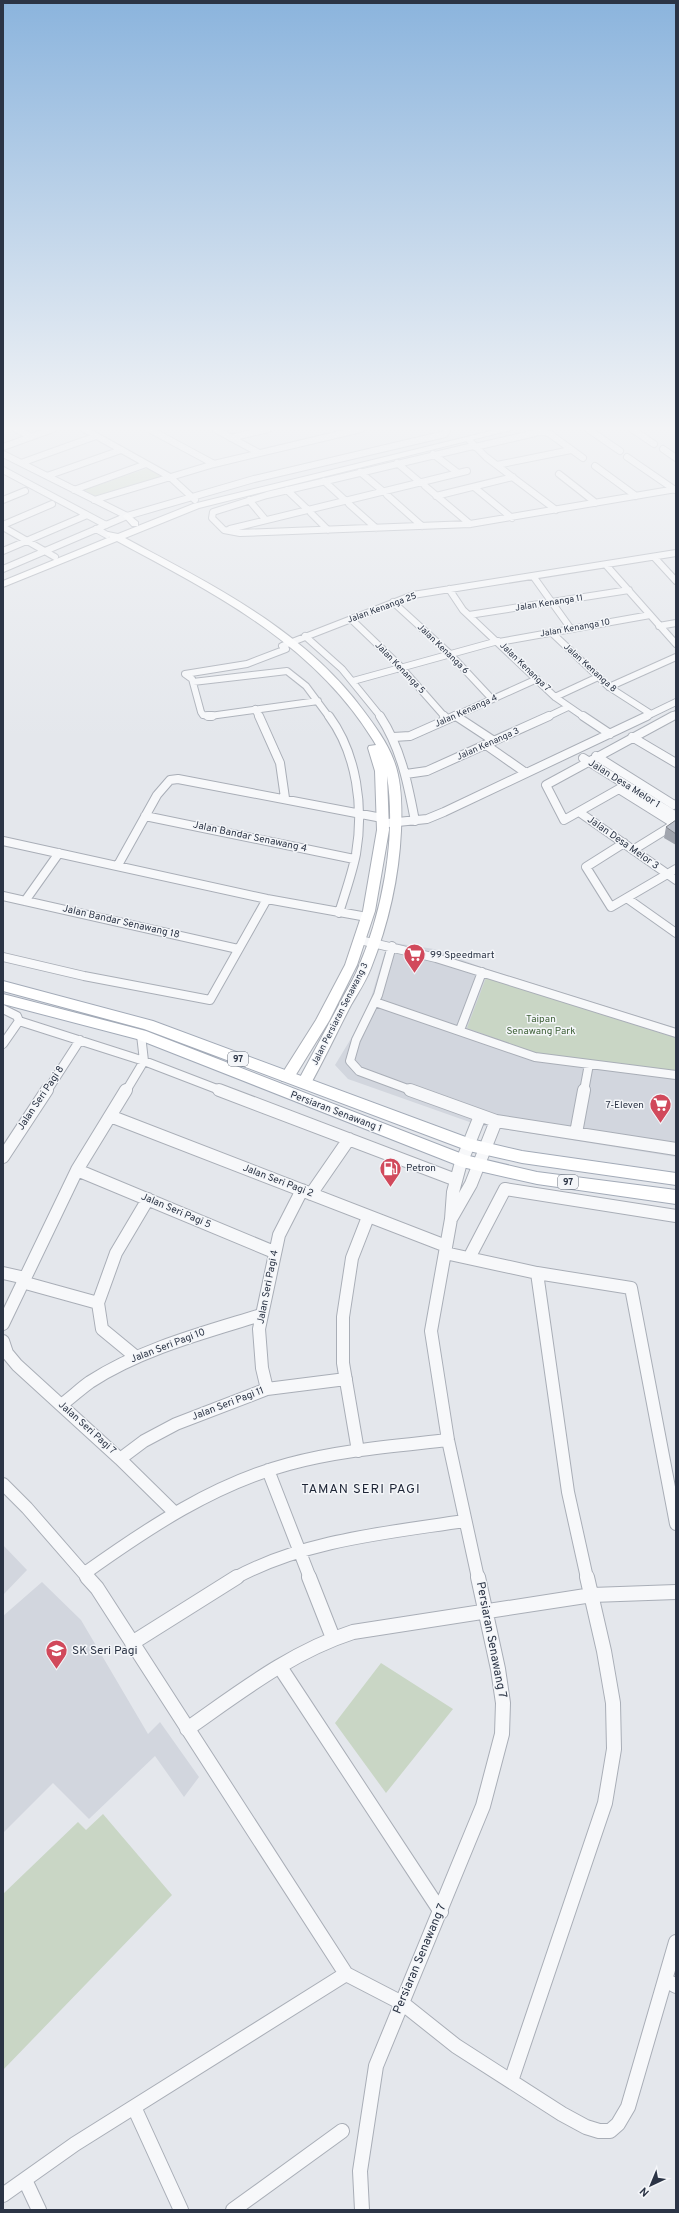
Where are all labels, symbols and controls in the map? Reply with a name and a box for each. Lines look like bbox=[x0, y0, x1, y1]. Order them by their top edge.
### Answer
street label: Jalan Kenanga 25 bbox=[346, 590, 418, 626]
street label: Jalan Kenanga 11 bbox=[514, 592, 584, 614]
street label: Jalan Kenanga 10 bbox=[539, 616, 611, 640]
street label: Jalan Kenanga 6 bbox=[415, 622, 471, 676]
street label: Jalan Kenanga 5 bbox=[373, 640, 427, 696]
street label: Jalan Kenanga 7 bbox=[497, 640, 553, 694]
street label: Jalan Kenanga 8 bbox=[561, 641, 619, 695]
street label: Jalan Kenanga 4 bbox=[433, 692, 499, 730]
street label: Jalan Kenanga 3 bbox=[455, 725, 521, 763]
street label: Jalan Desa Melor 1 bbox=[586, 757, 662, 811]
street label: Jalan Desa Melor 3 bbox=[585, 813, 661, 873]
street label: Jalan Bandar Senawang 4 bbox=[192, 819, 308, 855]
street label: Jalan Bandar Senawang 18 bbox=[61, 902, 181, 942]
supermarket icon: 99 Speedmart bbox=[401, 942, 427, 975]
place label: 99 Speedmart bbox=[430, 949, 495, 962]
street label: Jalan Persiaran Senawang 3 bbox=[309, 961, 371, 1067]
park label: Taipan Senawang Park bbox=[507, 1013, 575, 1038]
road number: 97 bbox=[228, 1052, 248, 1066]
street label: Jalan Seri Pagi 8 bbox=[15, 1063, 67, 1133]
street label: Persiaran Senawang 1 bbox=[288, 1088, 384, 1136]
supermarket icon: 7-Eleven bbox=[647, 1092, 673, 1125]
place label: 7-Eleven bbox=[605, 1099, 644, 1112]
fuel station icon: Petron bbox=[377, 1155, 403, 1188]
street label: Jalan Seri Pagi 2 bbox=[241, 1162, 315, 1200]
place label: Petron bbox=[406, 1162, 436, 1175]
road number: 97 bbox=[558, 1175, 578, 1189]
street label: Jalan Seri Pagi 5 bbox=[139, 1190, 213, 1232]
street label: Jalan Seri Pagi 4 bbox=[254, 1249, 282, 1325]
street label: Jalan Seri Pagi 10 bbox=[129, 1326, 207, 1366]
street label: Jalan Seri Pagi 11 bbox=[190, 1384, 266, 1424]
street label: Jalan Seri Pagi 7 bbox=[55, 1399, 119, 1457]
district label: TAMAN SERI PAGI bbox=[301, 1482, 421, 1498]
street label: Persiaran Senawang 7 bbox=[472, 1580, 510, 1700]
school or university icon: SK Seri Pagi bbox=[44, 1638, 70, 1671]
place label: SK Seri Pagi bbox=[72, 1643, 138, 1659]
street label: Persiaran Senawang 7 bbox=[390, 1902, 450, 2016]
north arrow bbox=[631, 2165, 671, 2205]
text: N bbox=[637, 2184, 652, 2199]

